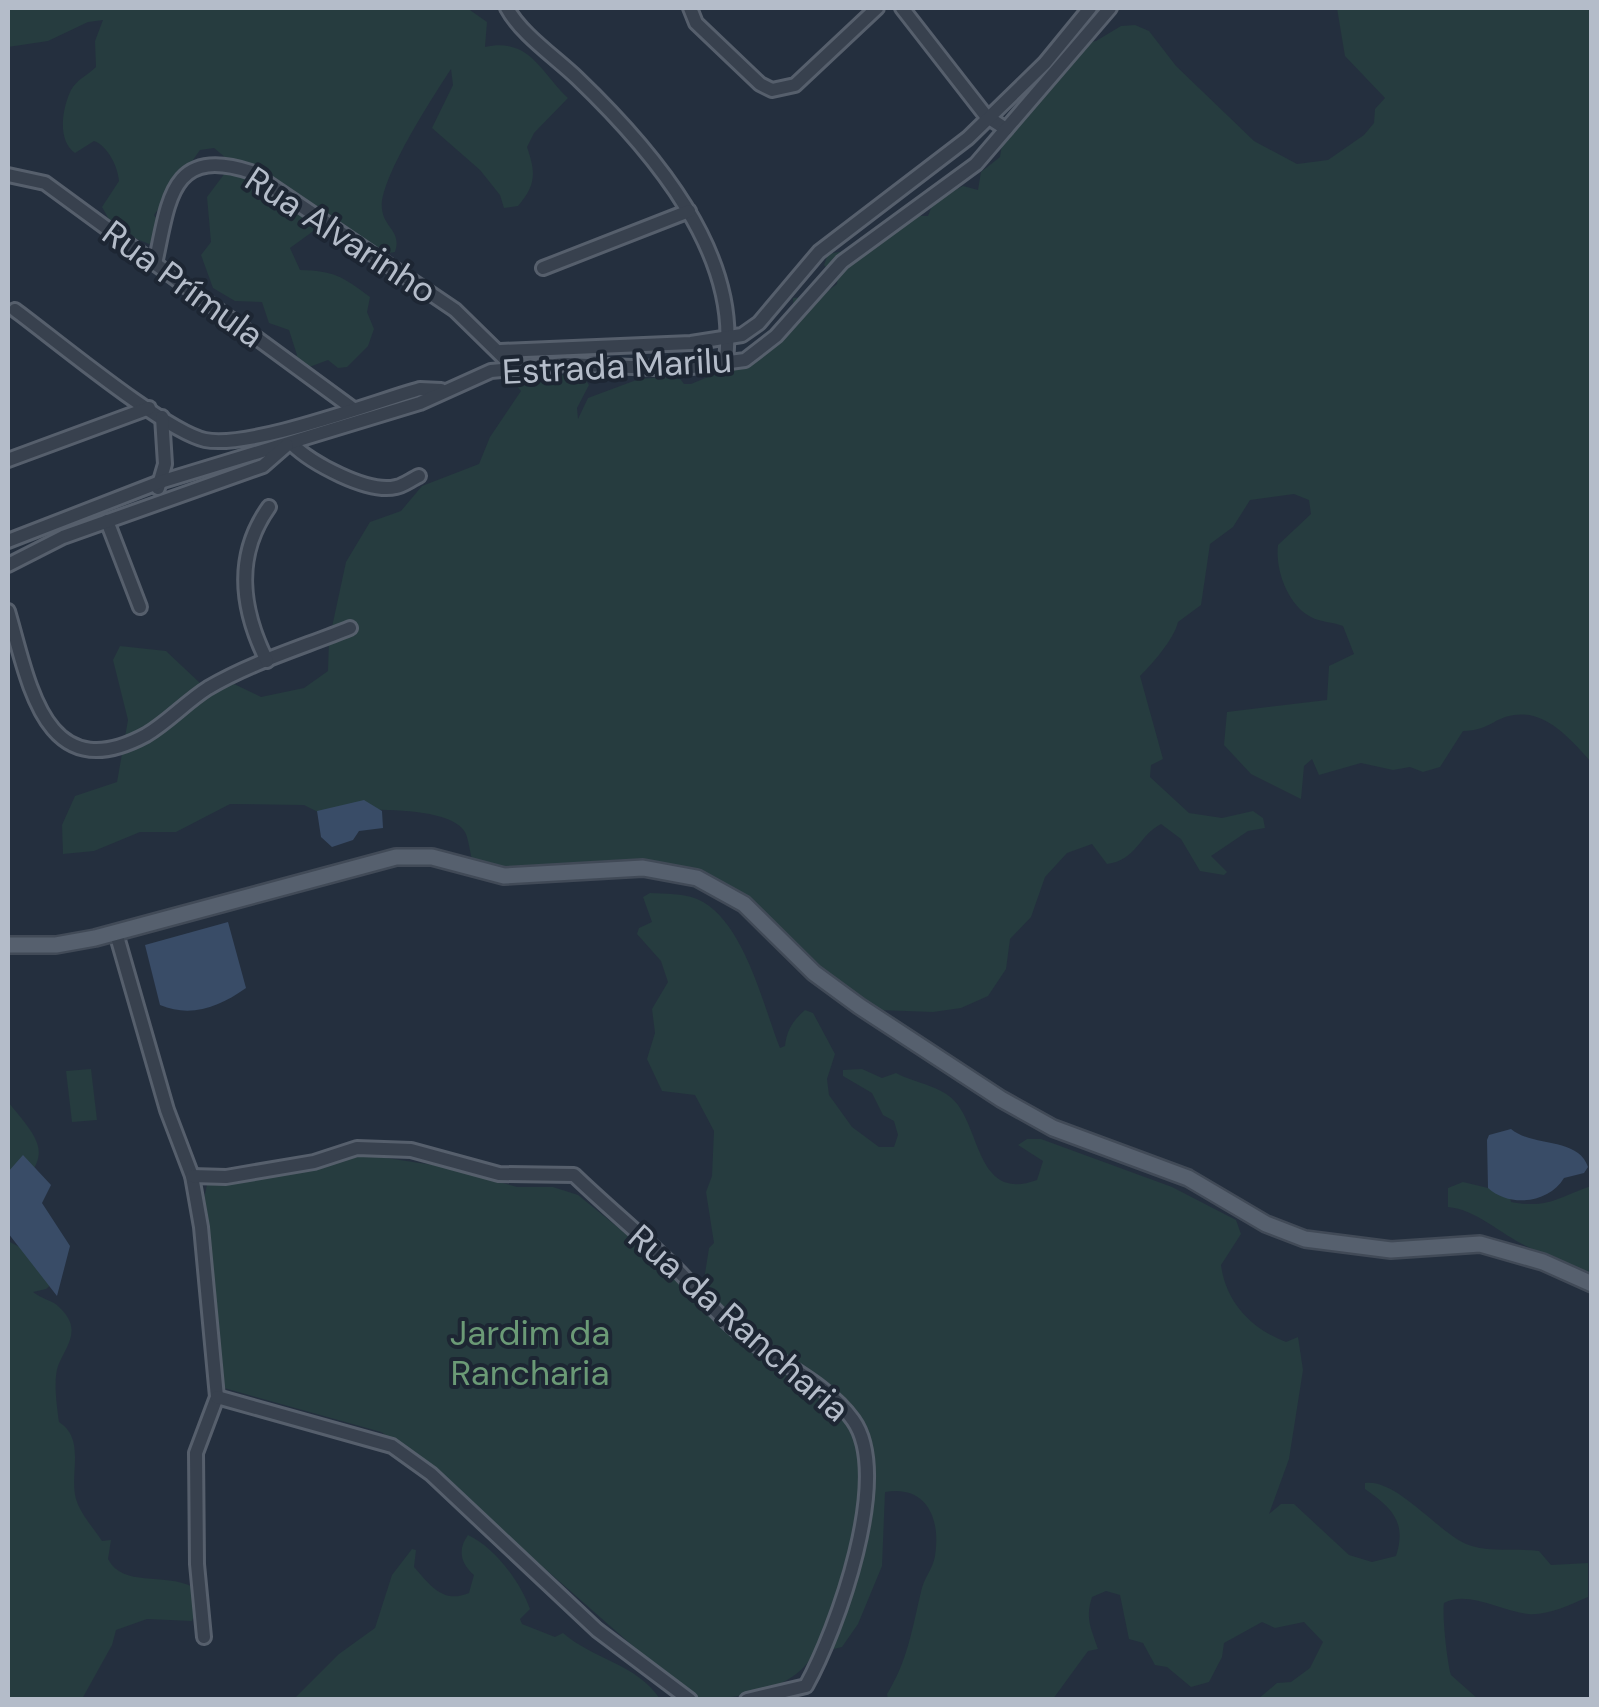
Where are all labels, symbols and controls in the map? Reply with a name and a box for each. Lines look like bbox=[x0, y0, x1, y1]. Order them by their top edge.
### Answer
street label: Rua Alvarinho bbox=[237, 156, 445, 314]
street label: Rua Prímula bbox=[93, 210, 273, 358]
street label: Estrada Marilu bbox=[501, 337, 733, 395]
street label: Rua da Rancharia bbox=[619, 1214, 859, 1432]
park label: Jardim da Rancharia bbox=[450, 1310, 610, 1396]

